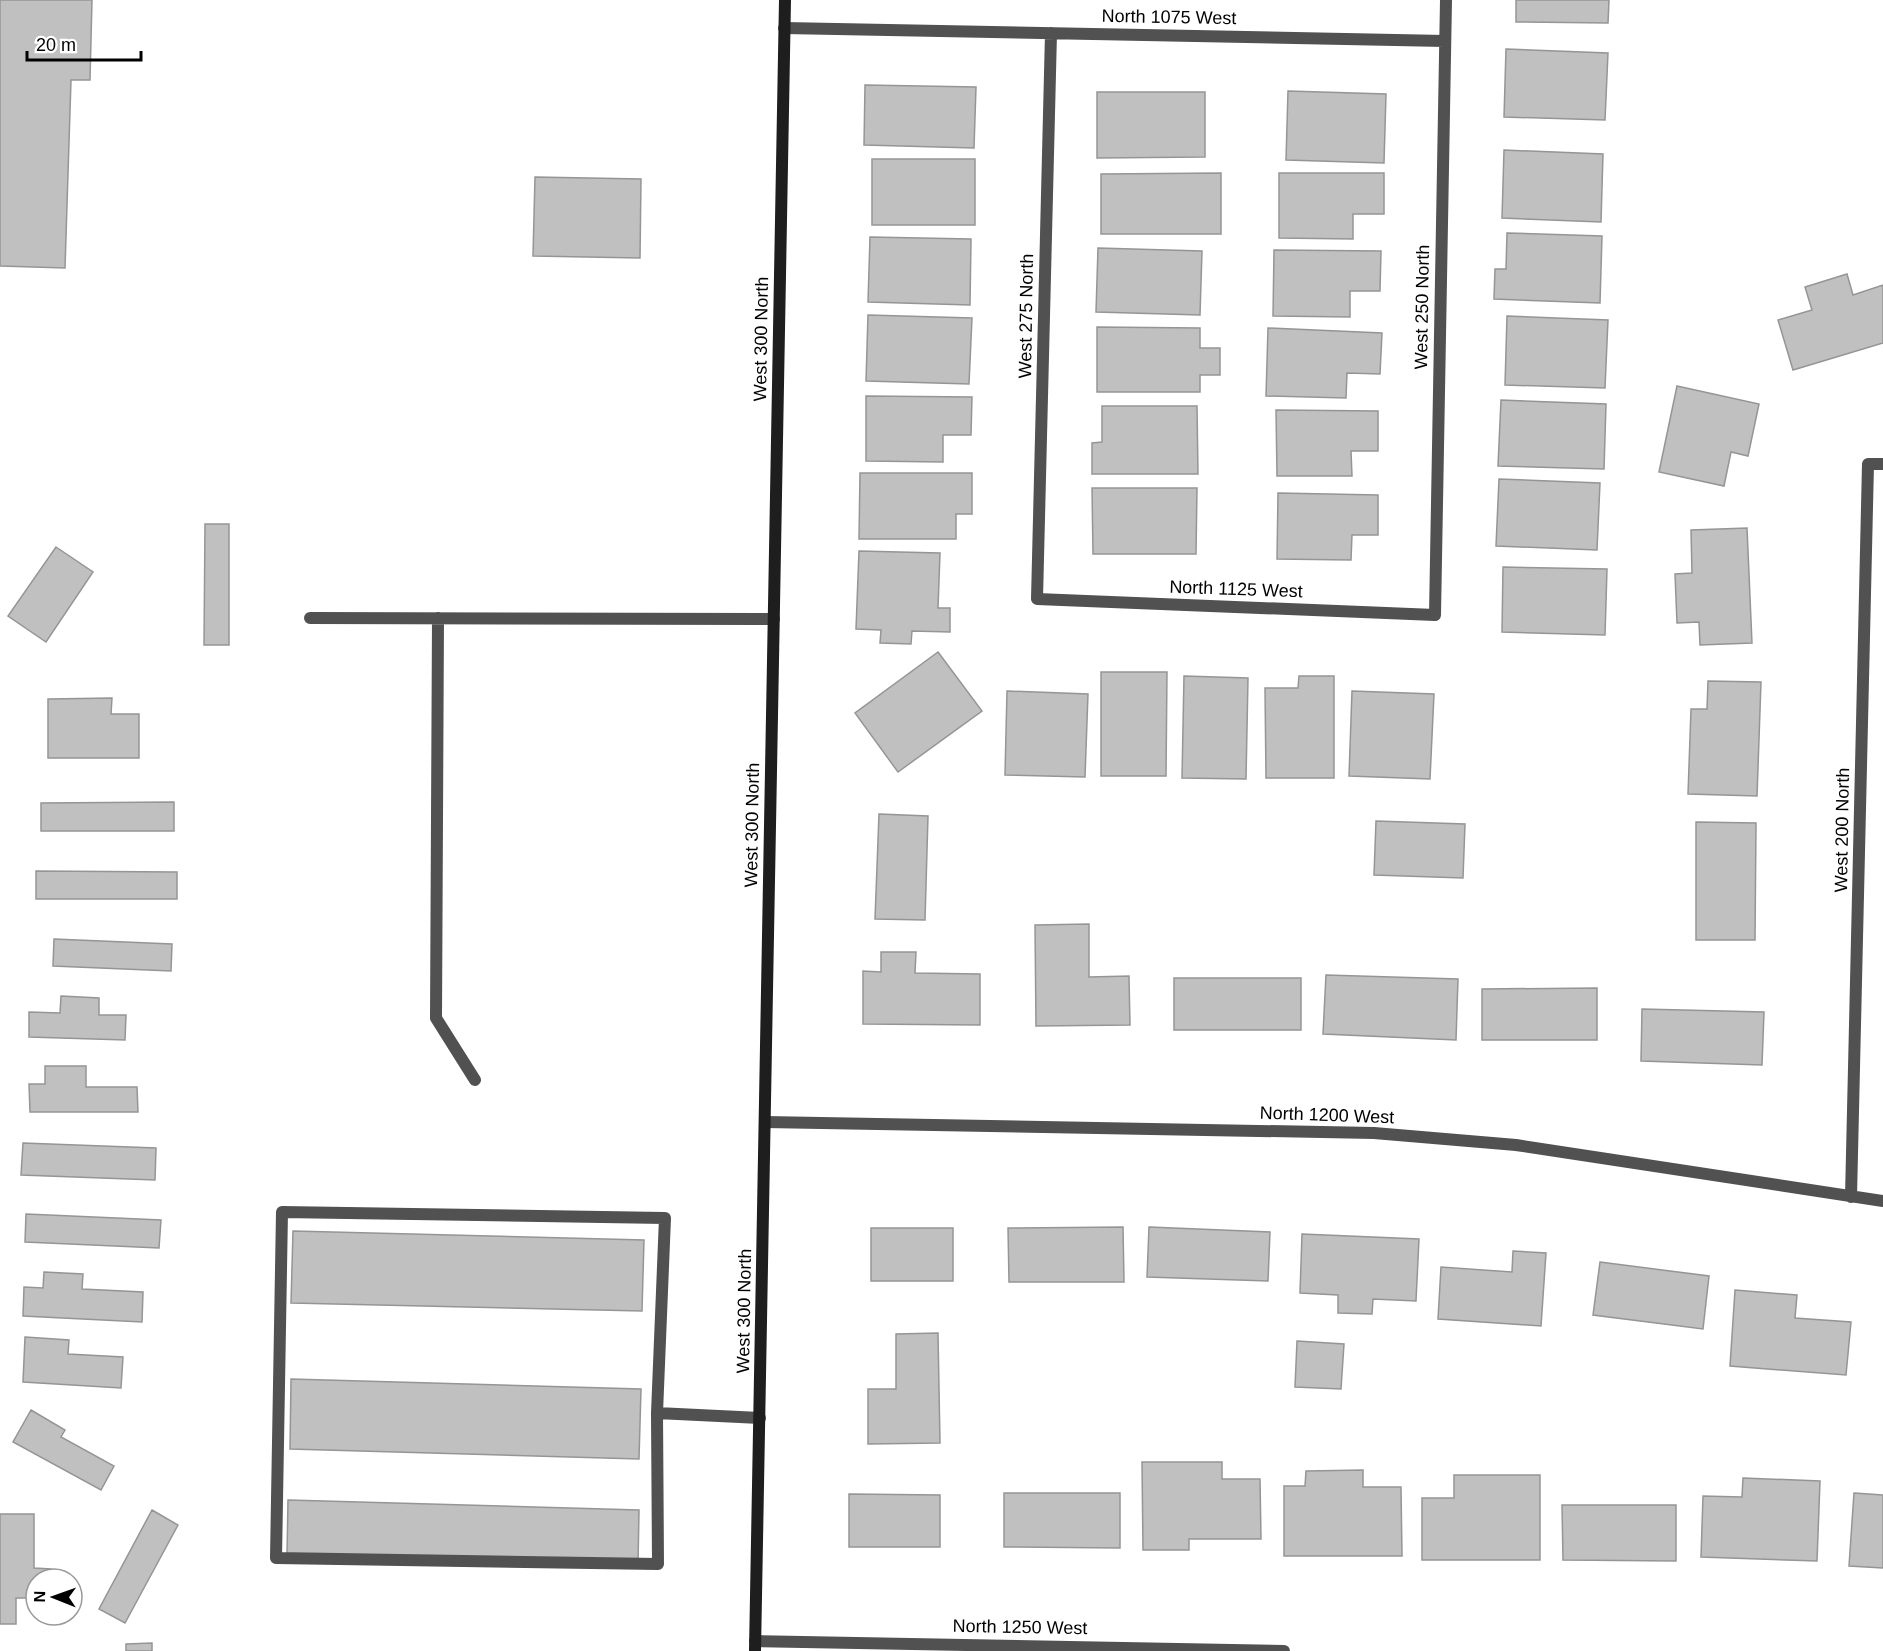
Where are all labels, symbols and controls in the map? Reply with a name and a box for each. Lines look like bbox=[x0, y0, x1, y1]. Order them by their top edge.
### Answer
street label: North 1075 West bbox=[1101, 6, 1237, 28]
scale bar bbox=[27, 24, 141, 62]
text: 20 m bbox=[36, 35, 76, 55]
street label: West 250 North bbox=[1411, 244, 1433, 370]
street label: West 275 North bbox=[1015, 253, 1037, 379]
street label: West 300 North bbox=[750, 276, 772, 402]
street label: North 1125 West bbox=[1169, 577, 1303, 601]
street label: West 300 North bbox=[741, 762, 763, 888]
street label: West 200 North bbox=[1831, 767, 1853, 893]
street label: North 1200 West bbox=[1259, 1103, 1395, 1127]
street label: West 300 North bbox=[733, 1248, 755, 1374]
north arrow bbox=[24, 1567, 84, 1627]
text: N bbox=[31, 1591, 48, 1603]
street label: North 1250 West bbox=[952, 1616, 1088, 1638]

